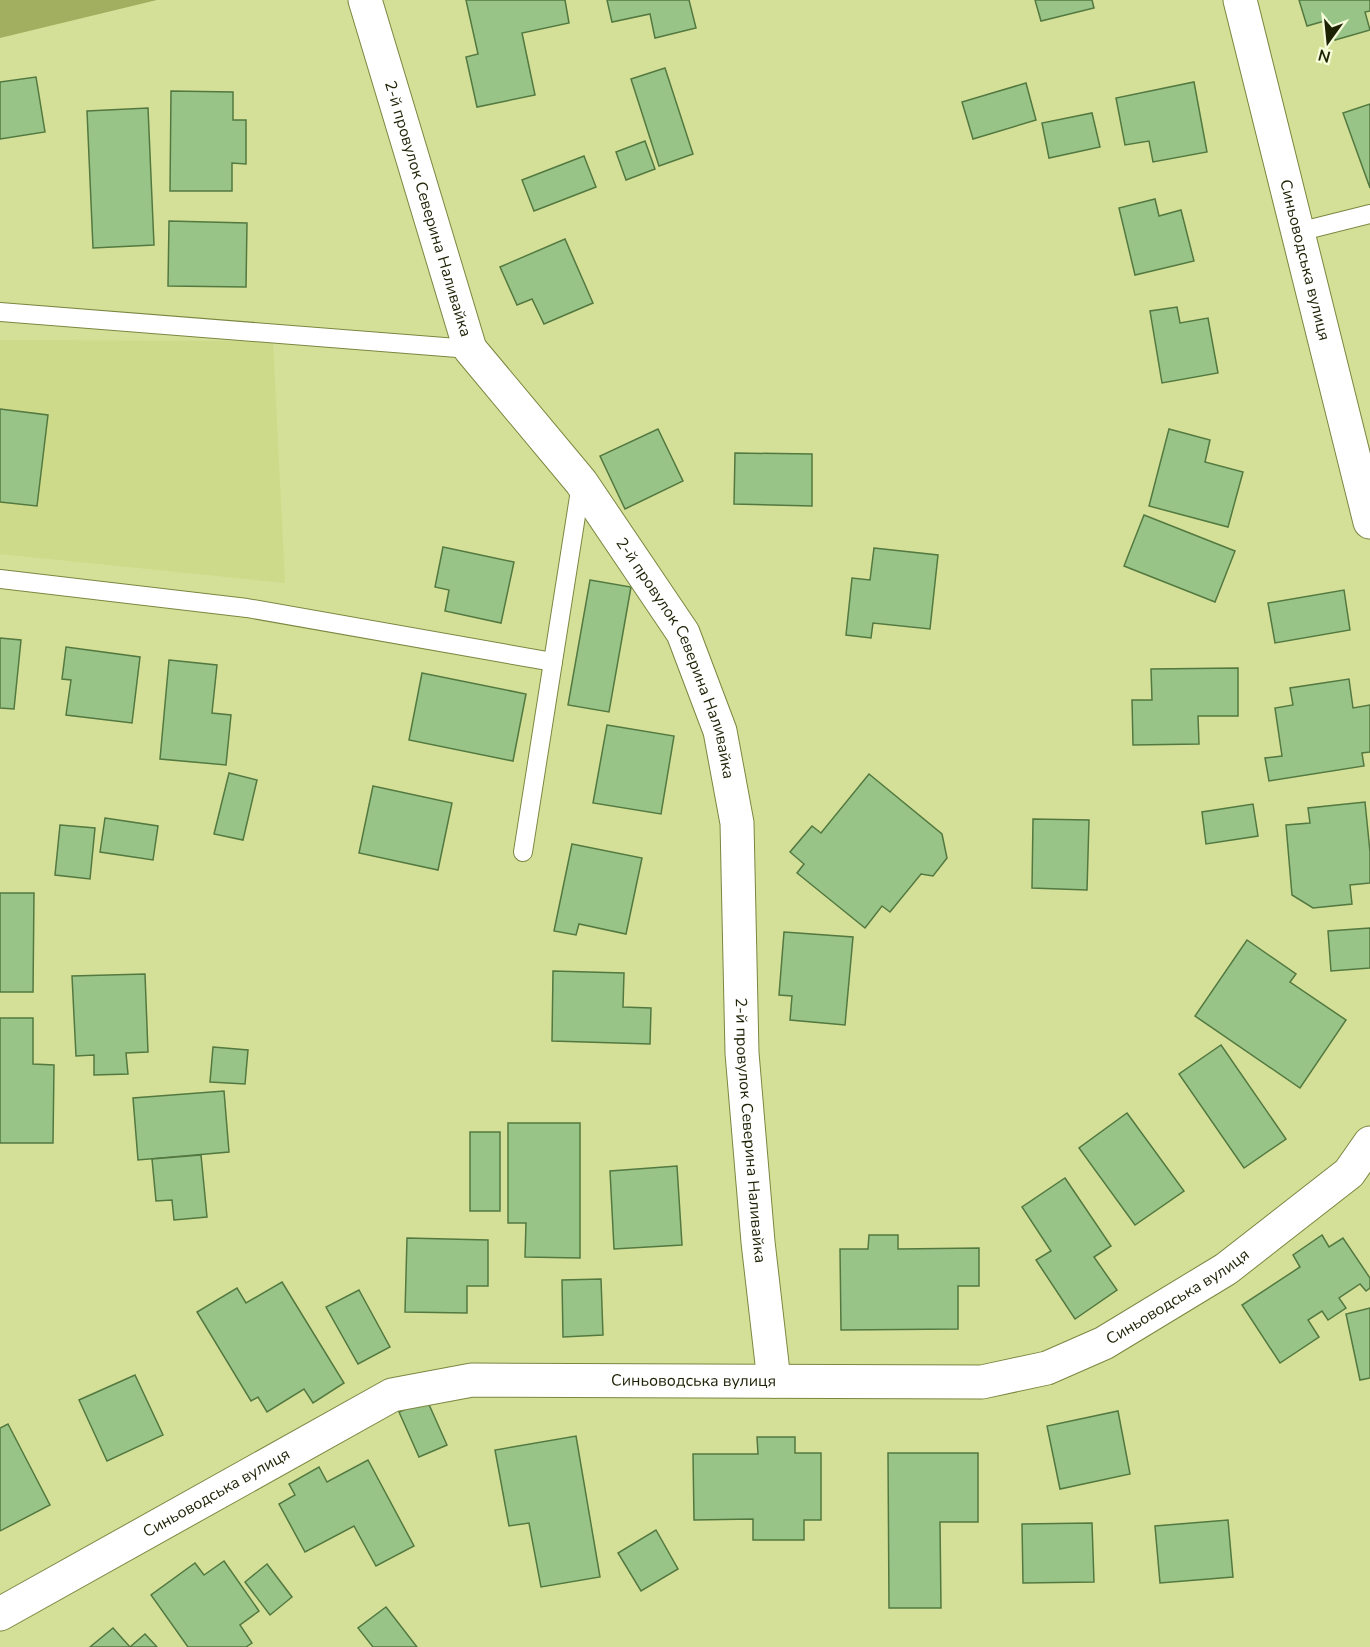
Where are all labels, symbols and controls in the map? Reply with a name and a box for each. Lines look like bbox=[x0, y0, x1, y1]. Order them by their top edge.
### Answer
north arrow bbox=[1298, 12, 1358, 72]
text: N bbox=[1316, 43, 1333, 68]
street label: 2-й провулок Северина Наливайка bbox=[379, 78, 477, 339]
street label: Синьоводська вулиця bbox=[1274, 177, 1335, 343]
street label: 2-й провулок Северина Наливайка bbox=[611, 533, 740, 781]
street label: 2-й провулок Северина Наливайка bbox=[730, 997, 771, 1264]
street label: Синьоводська вулиця bbox=[1102, 1244, 1254, 1350]
street label: Синьоводська вулиця bbox=[611, 1370, 776, 1392]
street label: Синьоводська вулиця bbox=[139, 1443, 294, 1543]

